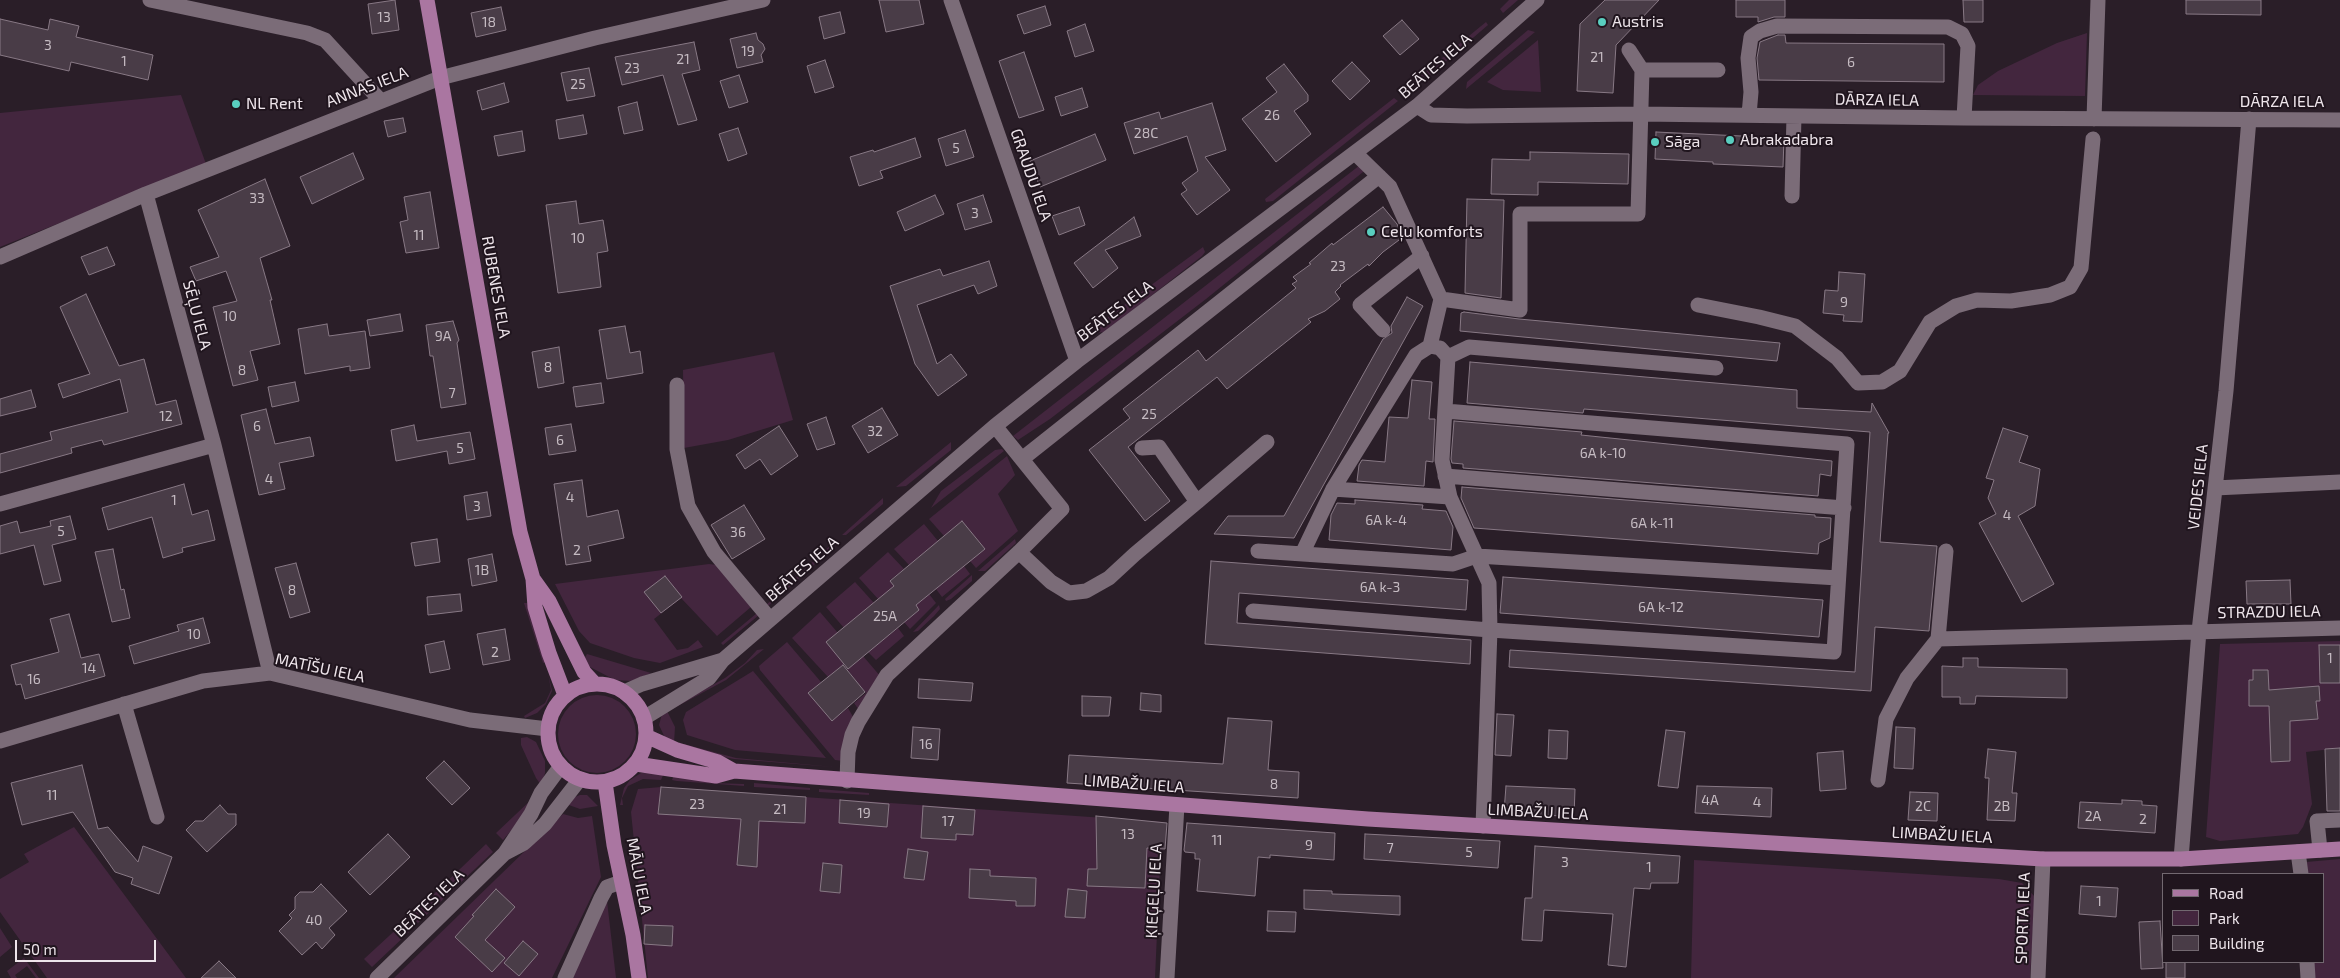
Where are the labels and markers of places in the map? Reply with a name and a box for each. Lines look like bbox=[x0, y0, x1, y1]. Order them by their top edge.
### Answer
place label: Austris bbox=[1612, 12, 1664, 32]
marker: Austris bbox=[1596, 16, 1608, 28]
place label: NL Rent bbox=[246, 94, 303, 114]
marker: NL Rent bbox=[230, 98, 242, 110]
place label: Abrakadabra bbox=[1740, 130, 1833, 150]
place label: Sāga bbox=[1665, 132, 1700, 152]
marker: Abrakadabra bbox=[1724, 134, 1736, 146]
marker: Sāga bbox=[1649, 136, 1661, 148]
place label: Ceļu komforts bbox=[1381, 222, 1483, 242]
marker: Ceļu komforts bbox=[1365, 226, 1377, 238]

